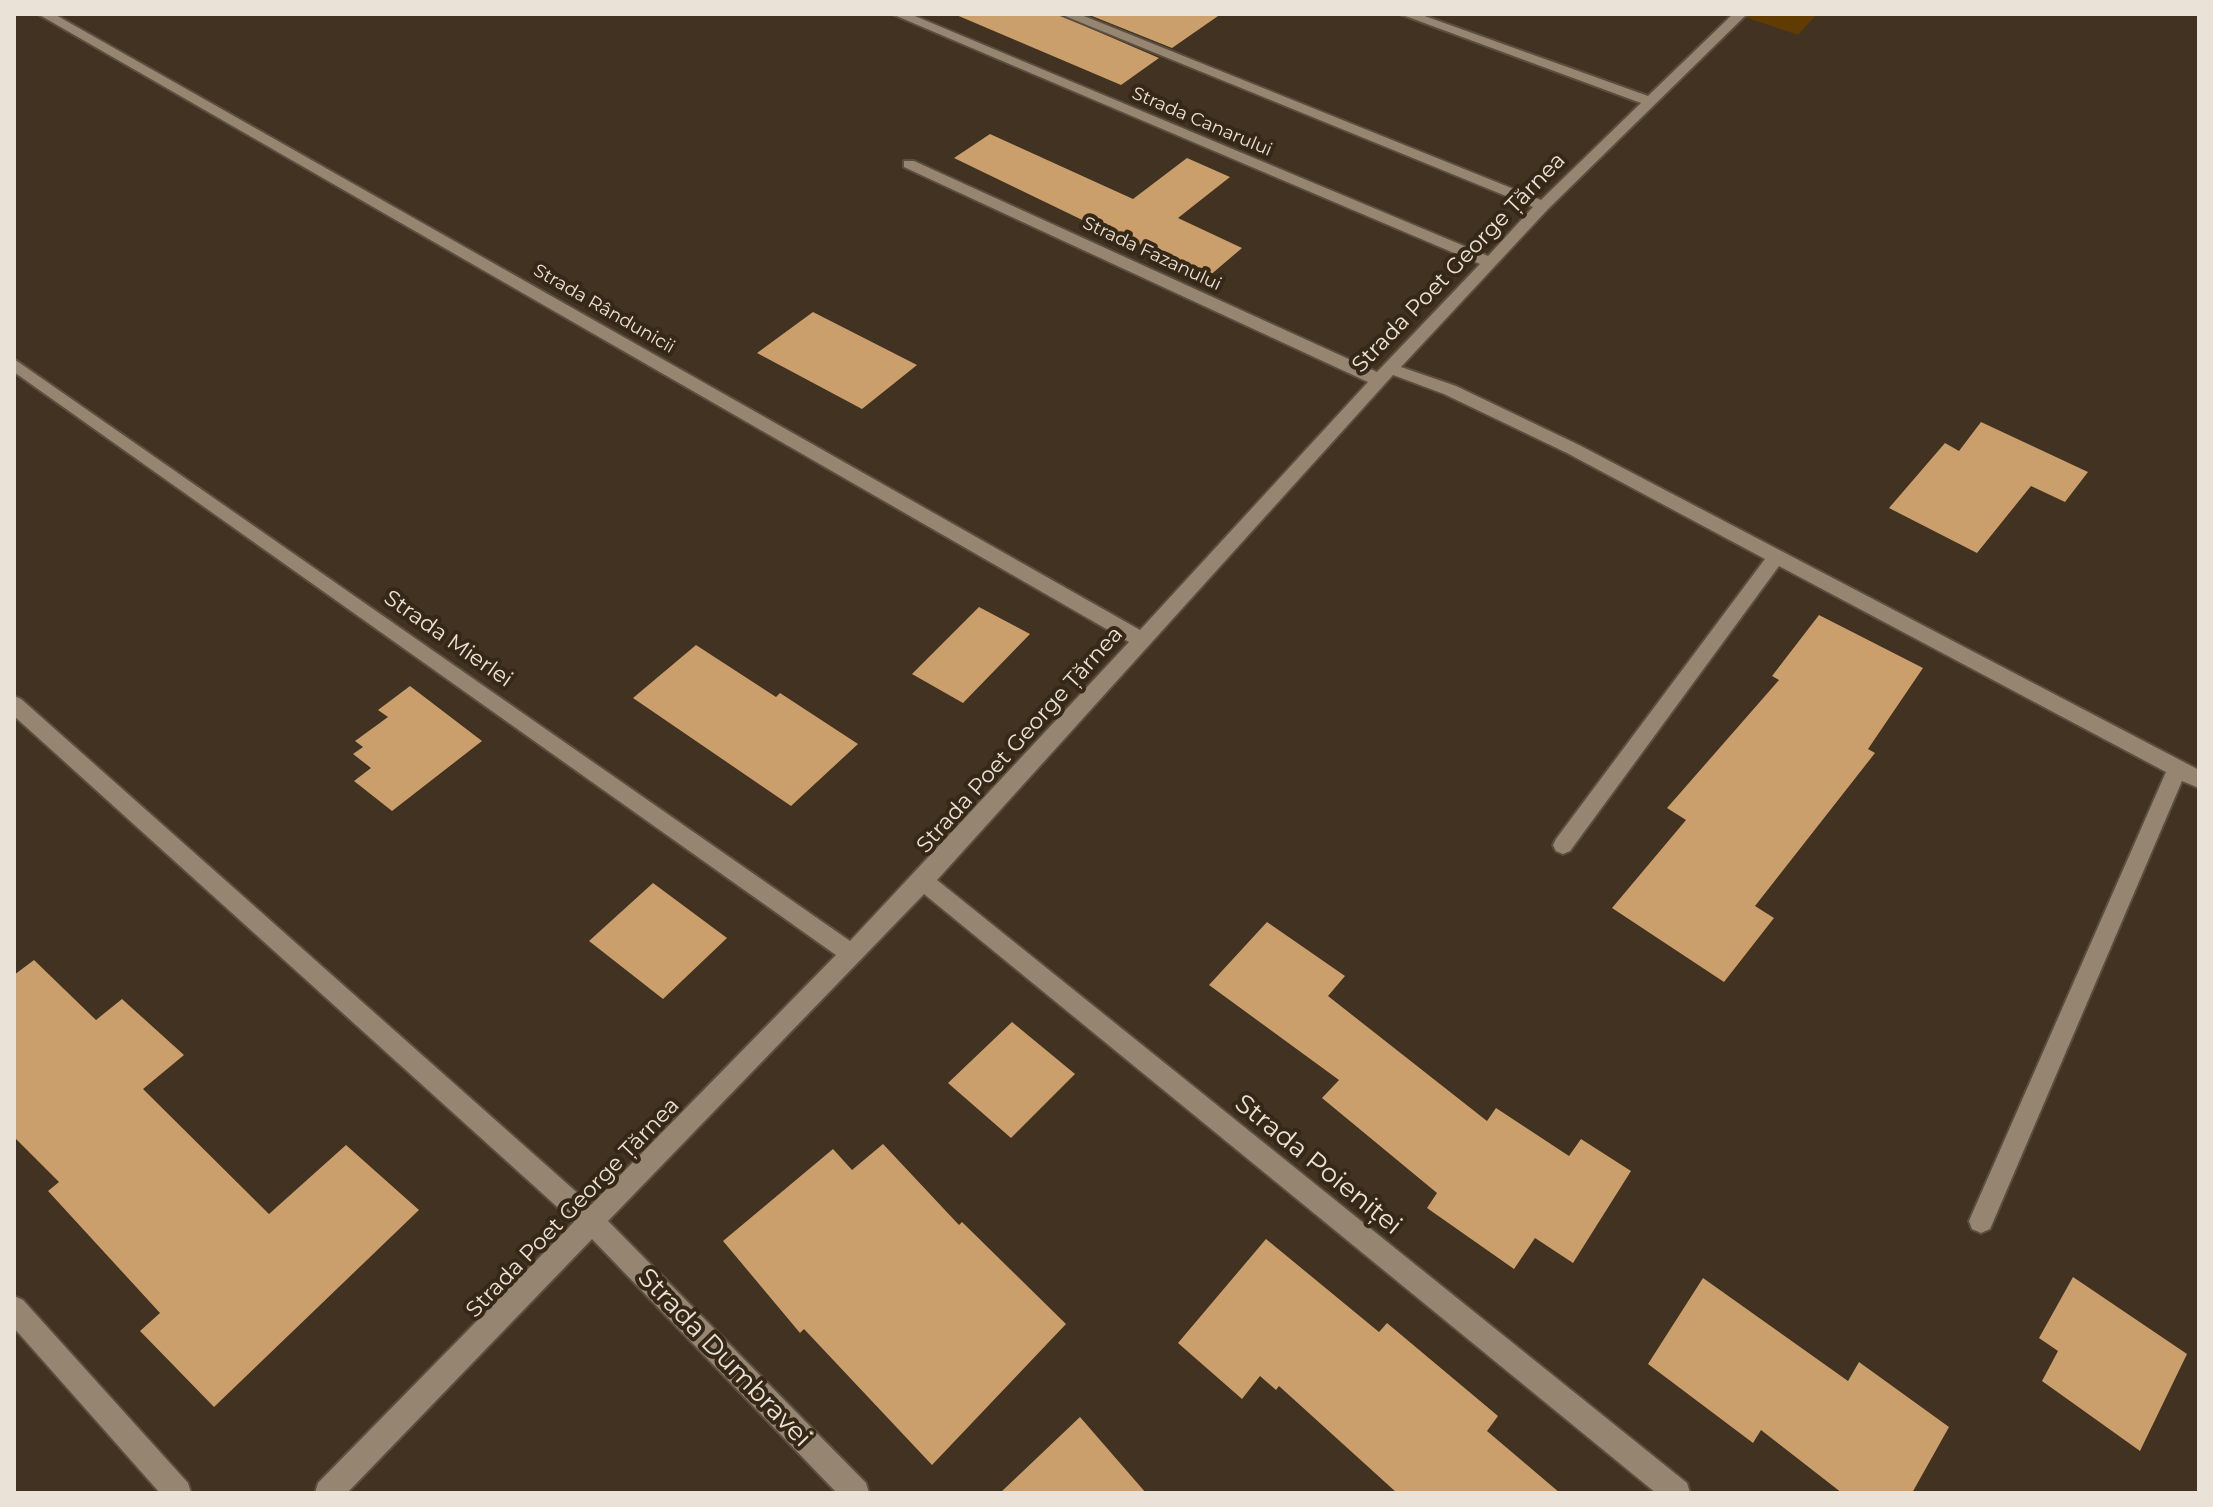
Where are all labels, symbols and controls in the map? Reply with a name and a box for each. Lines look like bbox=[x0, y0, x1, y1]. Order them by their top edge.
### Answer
street label: Strada Canarului bbox=[1129, 83, 1275, 161]
street label: Strada Poet George Țărnea bbox=[1347, 148, 1571, 378]
street label: Strada Fazanului bbox=[1079, 212, 1225, 296]
street label: Strada Rândunicii bbox=[529, 260, 679, 358]
street label: Strada Mierlei bbox=[379, 585, 517, 693]
street label: Strada Poet George Țărnea bbox=[911, 621, 1129, 859]
street label: Strada Poieniței bbox=[1228, 1088, 1408, 1242]
street label: Strada Poet George Țărnea bbox=[461, 1093, 685, 1323]
street label: Strada Dumbravei bbox=[631, 1262, 817, 1454]

